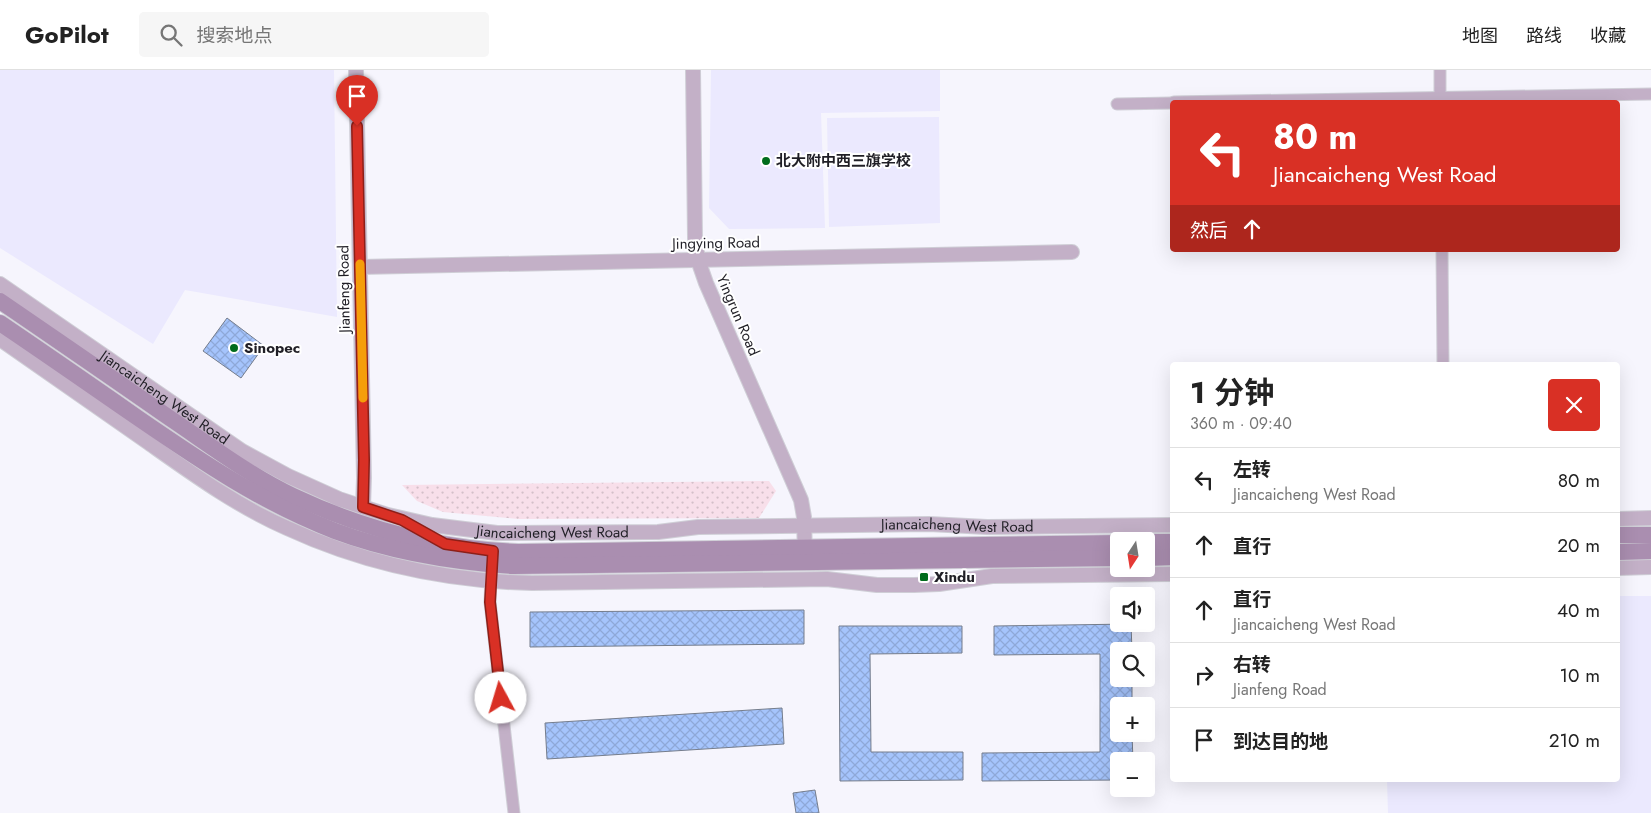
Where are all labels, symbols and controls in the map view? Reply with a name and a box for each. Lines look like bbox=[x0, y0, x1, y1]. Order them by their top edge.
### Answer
search box bbox=[139, 12, 489, 57]
text: GoPilot bbox=[25, 17, 109, 52]
icon: search bbox=[157, 21, 185, 49]
text: 搜索地点 bbox=[197, 22, 273, 49]
text: 地图 bbox=[1462, 23, 1498, 49]
text: 路线 bbox=[1526, 23, 1562, 49]
text: 收藏 bbox=[1590, 23, 1626, 49]
pin bbox=[336, 75, 378, 126]
icon: arrive bbox=[343, 82, 371, 110]
text: 80 m bbox=[1273, 112, 1357, 162]
icon: left bbox=[1190, 120, 1255, 185]
place label: 北大附中西三旗学校 bbox=[776, 150, 911, 172]
marker: 北大附中西三旗学校 bbox=[760, 155, 772, 167]
text: Jiancaicheng West Road bbox=[1273, 158, 1497, 190]
icon: ahead bbox=[1238, 215, 1266, 243]
text: 然后 bbox=[1190, 217, 1228, 244]
street label: Jingying Road bbox=[670, 231, 760, 255]
street label: Jianfeng Road bbox=[332, 245, 356, 335]
street label: Yingrun Road bbox=[711, 271, 765, 359]
place label: Sinopec bbox=[244, 337, 300, 359]
marker: Sinopec bbox=[228, 342, 240, 354]
street label: Jiancaicheng West Road bbox=[94, 344, 234, 450]
text: 1 分钟 bbox=[1190, 371, 1274, 414]
button: close bbox=[1548, 379, 1600, 431]
text: 360 m · 09:40 bbox=[1190, 412, 1292, 435]
text: 左转 bbox=[1233, 456, 1271, 483]
icon: left bbox=[1190, 466, 1218, 494]
text: 80 m bbox=[1558, 467, 1600, 494]
text: Jiancaicheng West Road bbox=[1233, 483, 1396, 506]
street label: Jiancaicheng West Road bbox=[879, 513, 1034, 538]
street label: Jiancaicheng West Road bbox=[473, 519, 629, 544]
icon: ahead bbox=[1190, 531, 1218, 559]
north arrow bbox=[1110, 532, 1155, 578]
map controls bbox=[1110, 532, 1155, 797]
text: 20 m bbox=[1557, 532, 1600, 559]
text: 直行 bbox=[1233, 533, 1271, 560]
place label: Xindu bbox=[934, 566, 975, 588]
marker: Xindu bbox=[918, 571, 930, 583]
text: 直行 bbox=[1233, 586, 1271, 613]
button: sound bbox=[1110, 587, 1155, 632]
icon: ahead bbox=[1190, 596, 1218, 624]
text: 40 m bbox=[1557, 597, 1600, 624]
text: Jiancaicheng West Road bbox=[1233, 613, 1396, 636]
button: search bbox=[1110, 642, 1155, 687]
text: 右转 bbox=[1233, 651, 1271, 678]
icon: right bbox=[1190, 661, 1218, 689]
text: 10 m bbox=[1560, 662, 1600, 689]
position arrow bbox=[474, 671, 526, 723]
text: Jianfeng Road bbox=[1233, 678, 1327, 701]
button: + bbox=[1110, 697, 1155, 742]
icon: arrive bbox=[1190, 726, 1218, 754]
text: 210 m bbox=[1549, 727, 1600, 754]
text: 到达目的地 bbox=[1233, 728, 1328, 755]
button: − bbox=[1110, 752, 1155, 797]

